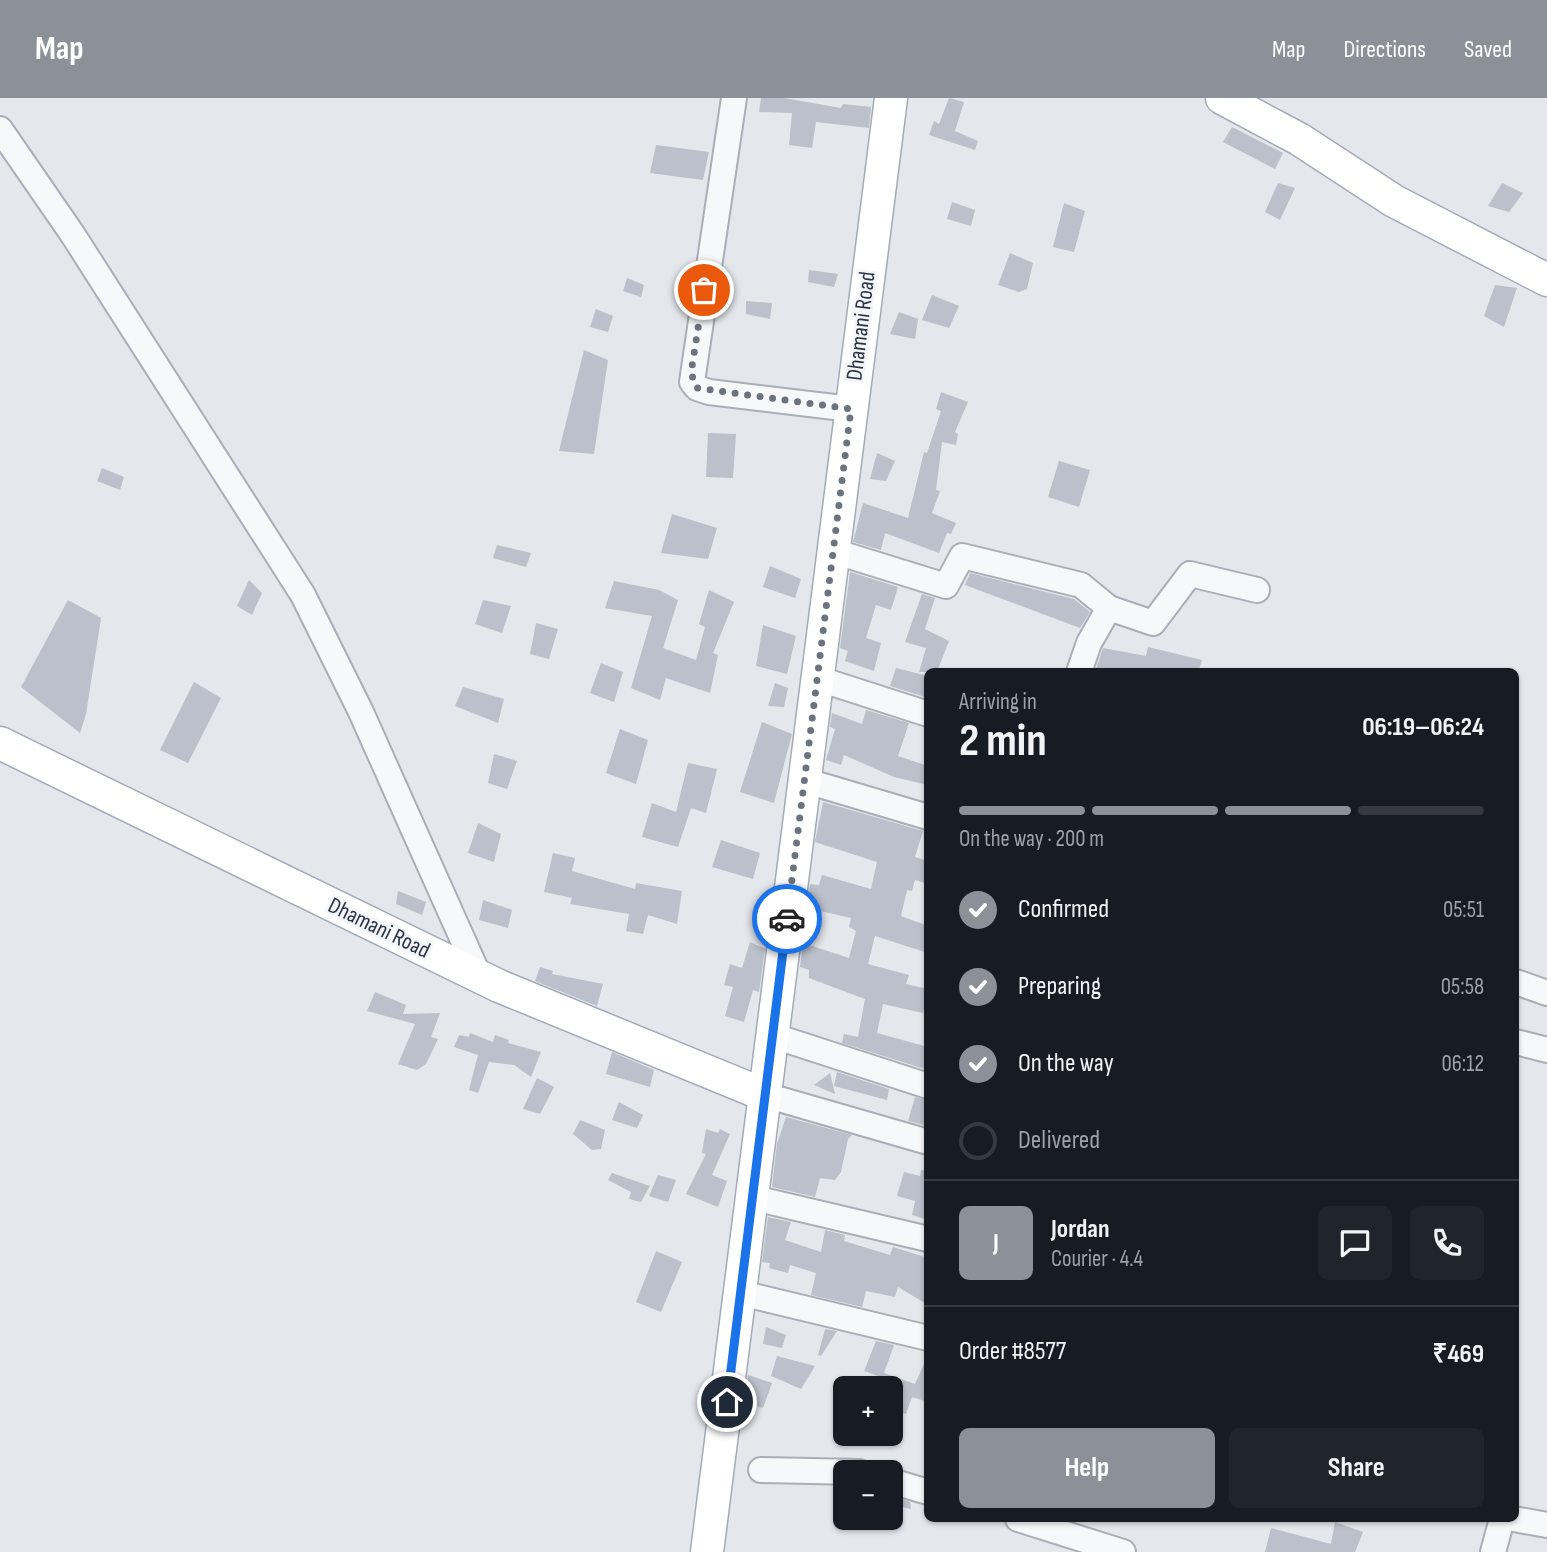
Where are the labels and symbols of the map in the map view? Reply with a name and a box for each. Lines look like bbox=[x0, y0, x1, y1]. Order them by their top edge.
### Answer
pin bbox=[674, 260, 734, 320]
street label: Dhamani Road bbox=[840, 270, 882, 382]
courier bbox=[752, 884, 822, 954]
street label: Dhamani Road bbox=[324, 891, 434, 965]
pin bbox=[697, 1372, 757, 1432]

